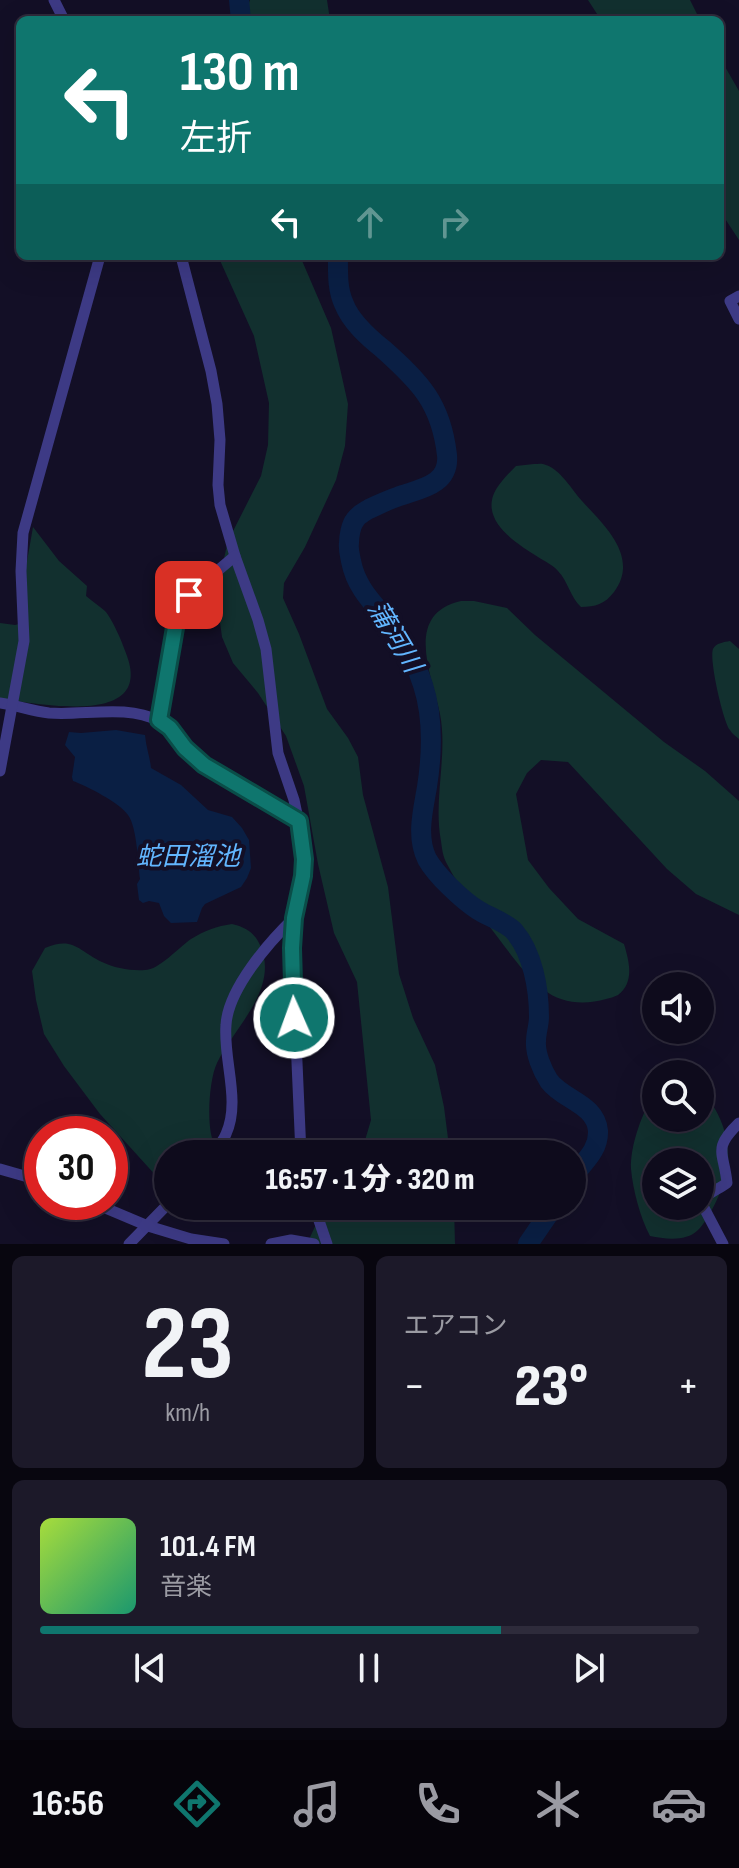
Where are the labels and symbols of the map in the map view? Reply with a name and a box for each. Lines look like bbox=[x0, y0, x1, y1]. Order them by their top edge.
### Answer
pin bbox=[155, 561, 223, 629]
water label: 蒲河川 bbox=[361, 596, 429, 681]
water label: 蛇田溜池 bbox=[136, 842, 243, 873]
position arrow bbox=[252, 976, 336, 1060]
speed limit sign: 30 bbox=[24, 1116, 128, 1220]

